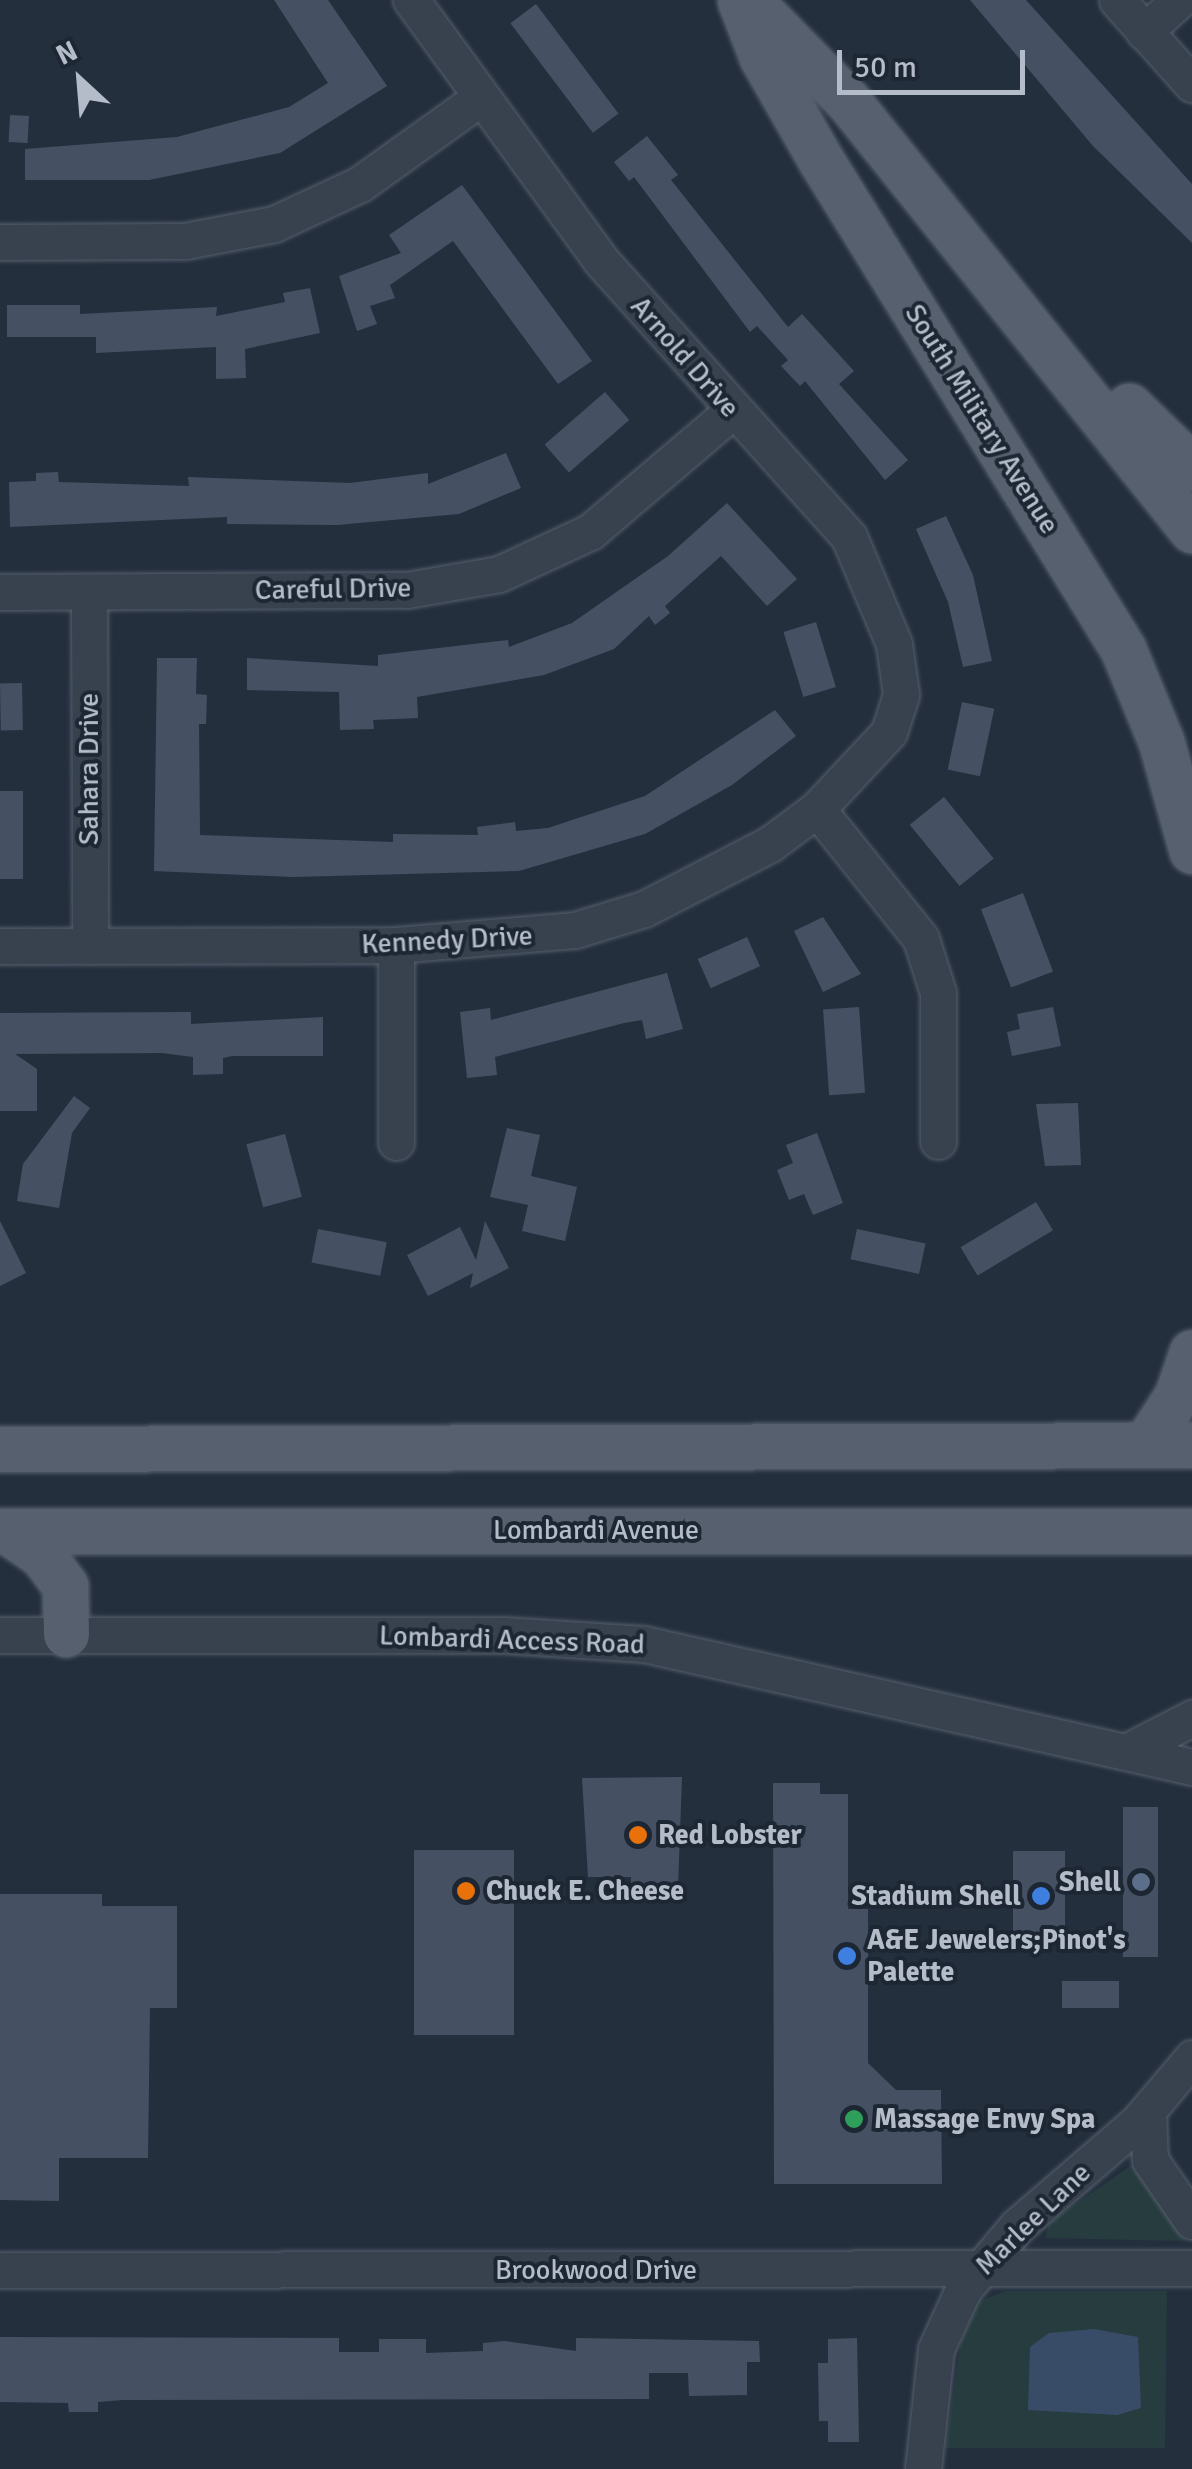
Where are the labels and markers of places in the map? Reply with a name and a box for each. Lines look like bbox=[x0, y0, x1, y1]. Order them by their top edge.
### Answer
place label: Red Lobster bbox=[658, 1818, 802, 1852]
marker: Red Lobster bbox=[627, 1824, 649, 1846]
place label: Shell bbox=[1059, 1865, 1121, 1899]
marker: Shell bbox=[1130, 1871, 1152, 1893]
place label: Chuck E. Cheese bbox=[486, 1874, 684, 1908]
place label: Stadium Shell bbox=[851, 1879, 1021, 1913]
marker: Chuck E. Cheese bbox=[455, 1880, 477, 1902]
marker: Stadium Shell bbox=[1030, 1885, 1052, 1907]
place label: A&E Jewelers;Pinot's Palette bbox=[867, 1923, 1126, 1989]
marker: A&E Jewelers;Pinot's Palette bbox=[836, 1945, 858, 1967]
place label: Massage Envy Spa bbox=[874, 2102, 1095, 2136]
marker: Massage Envy Spa bbox=[843, 2108, 865, 2130]

